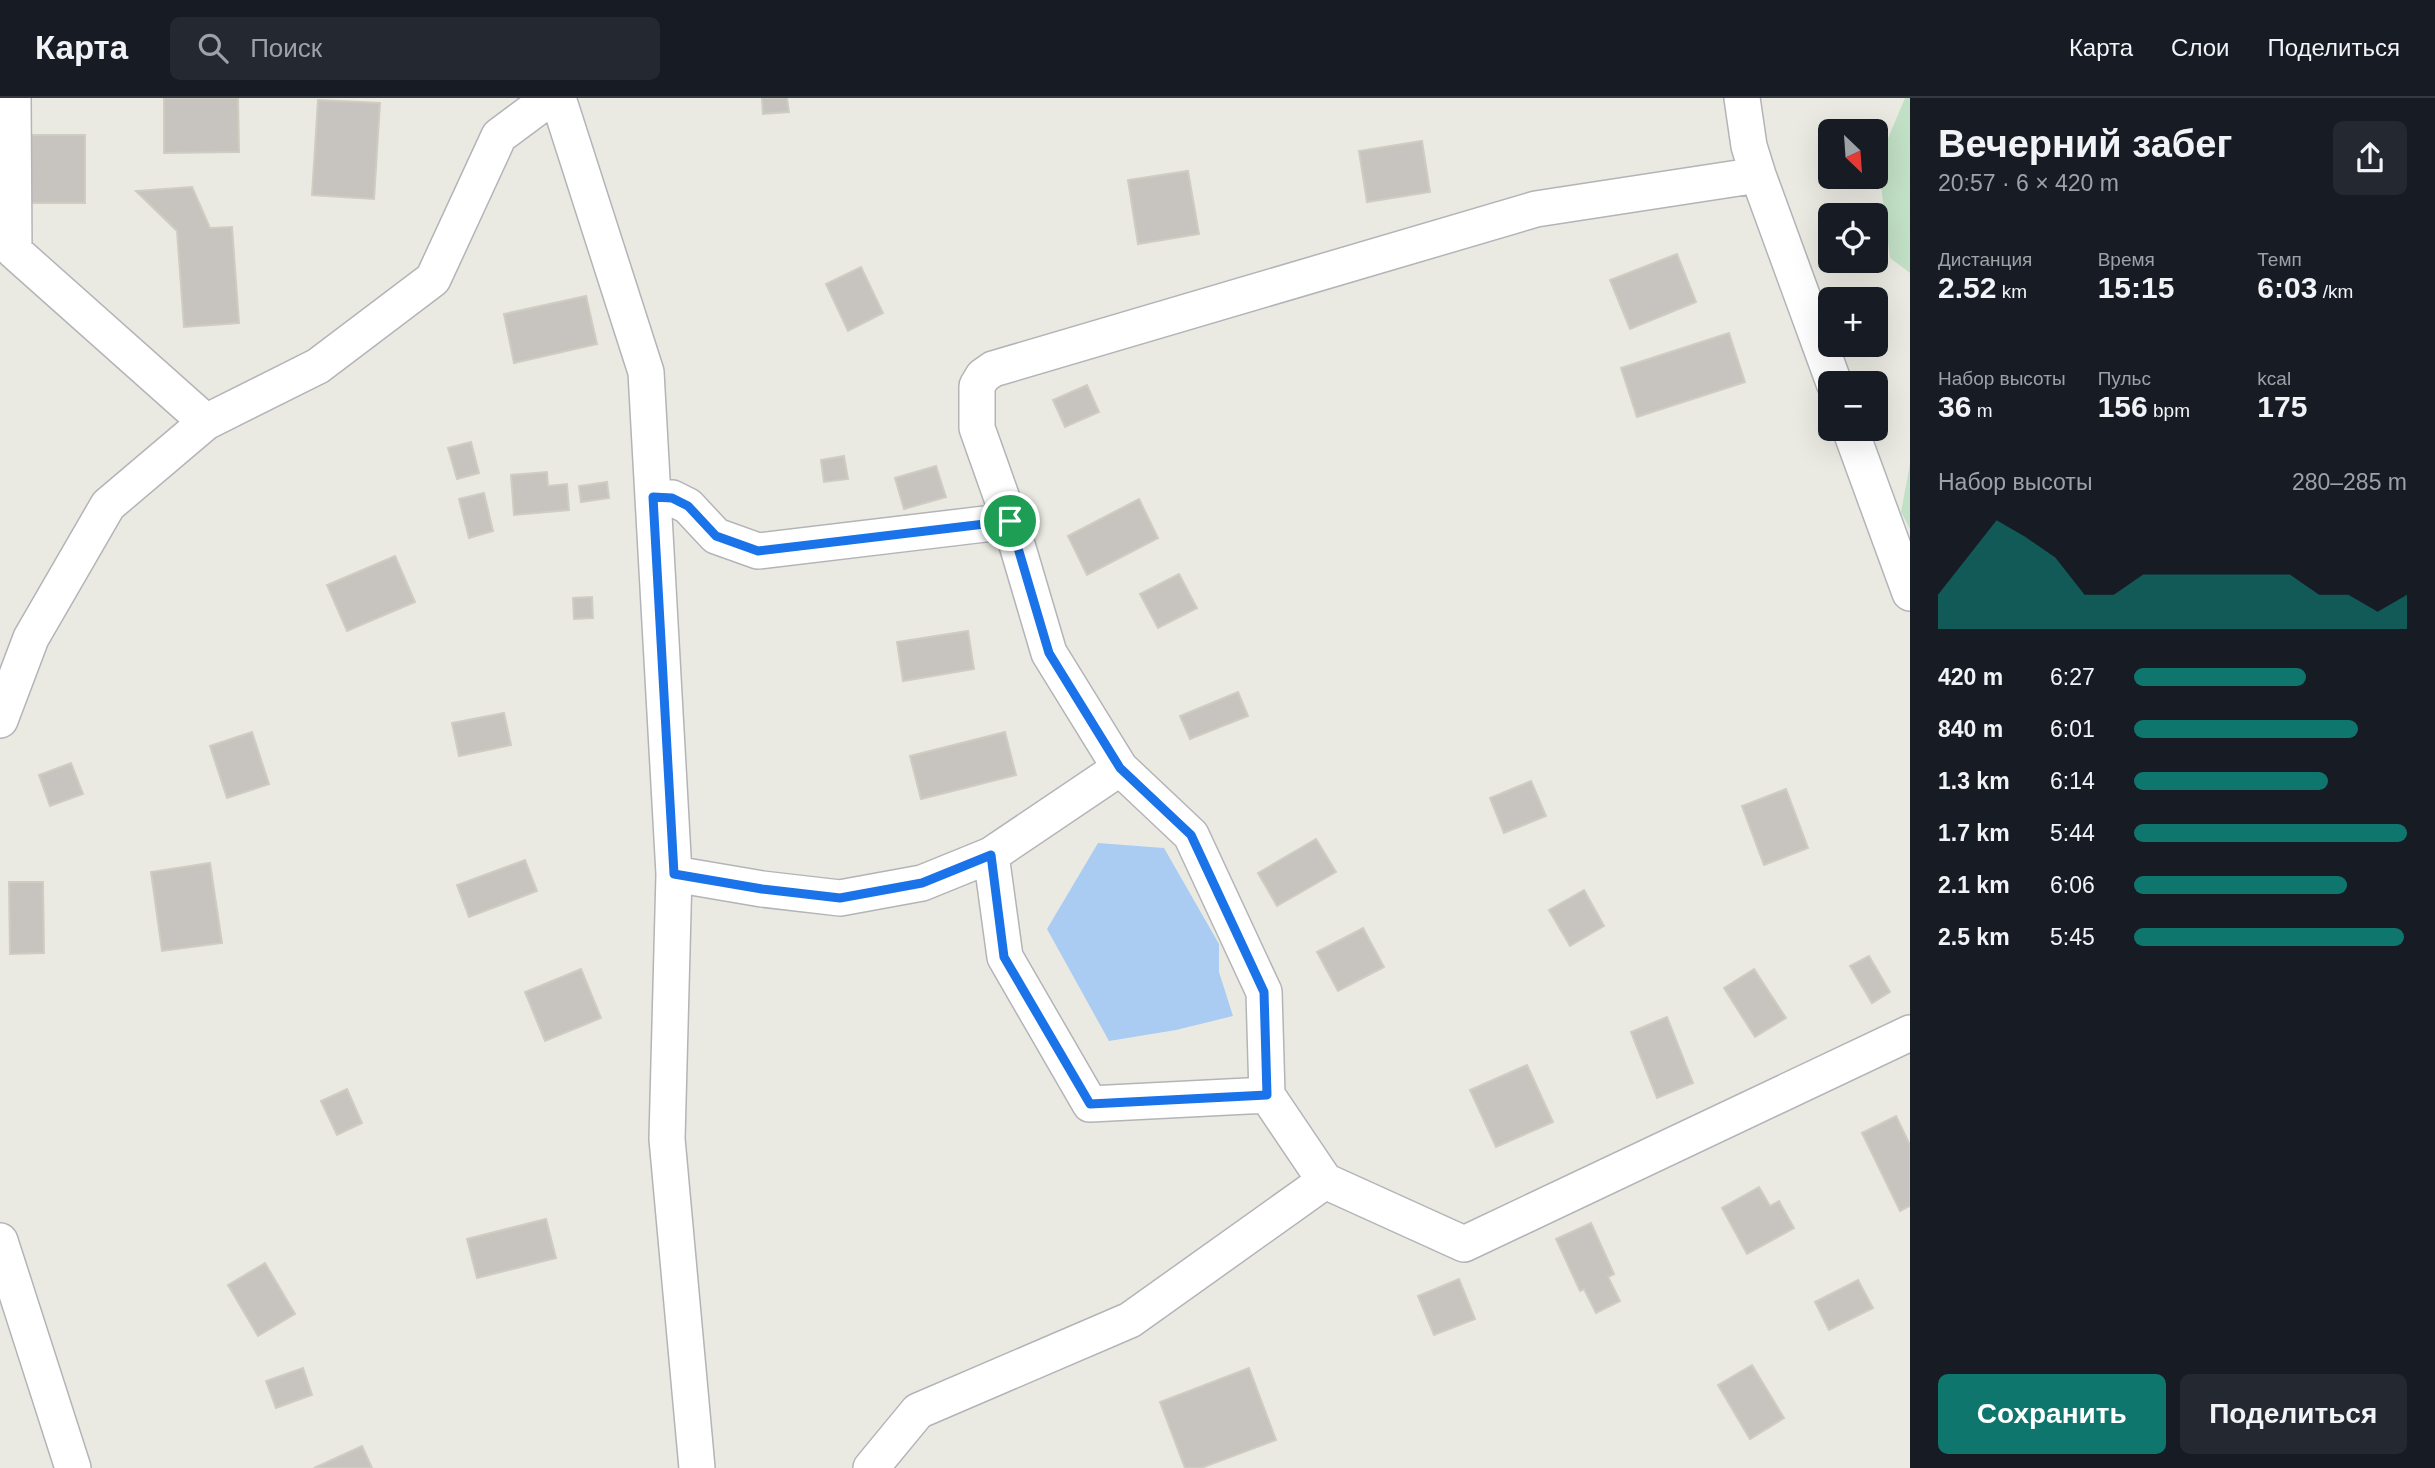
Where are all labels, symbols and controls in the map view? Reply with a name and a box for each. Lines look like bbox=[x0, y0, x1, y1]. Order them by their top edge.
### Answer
search box bbox=[170, 17, 660, 80]
text: Карта bbox=[35, 29, 128, 66]
icon: search bbox=[194, 29, 232, 67]
text: Поиск bbox=[250, 33, 322, 63]
text: Карта bbox=[2069, 34, 2133, 61]
text: Слои bbox=[2171, 34, 2229, 61]
text: Поделиться bbox=[2267, 34, 2400, 61]
north arrow bbox=[1818, 119, 1888, 189]
map controls bbox=[1818, 119, 1888, 441]
button: share bbox=[2333, 121, 2407, 195]
text: Вечерний забег bbox=[1938, 123, 2232, 165]
text: 20:57 · 6 × 420 m bbox=[1938, 170, 2119, 196]
button: locate bbox=[1818, 203, 1888, 273]
text: Дистанция bbox=[1938, 249, 2032, 270]
text: Время bbox=[2098, 249, 2155, 270]
text: Темп bbox=[2257, 249, 2302, 270]
text: 2.52 bbox=[1938, 271, 1996, 304]
text: 15:15 bbox=[2098, 271, 2174, 304]
text: 6:03 bbox=[2257, 271, 2317, 304]
text: km bbox=[1996, 281, 2027, 302]
text: /km bbox=[2317, 281, 2353, 302]
button: + bbox=[1818, 287, 1888, 357]
text: Набор высоты bbox=[1938, 368, 2066, 389]
text: Пульс bbox=[2098, 368, 2151, 389]
text: kcal bbox=[2257, 368, 2291, 389]
button: − bbox=[1818, 371, 1888, 441]
text: 36 bbox=[1938, 390, 1971, 423]
text: 156 bbox=[2098, 390, 2148, 423]
text: 175 bbox=[2257, 390, 2307, 423]
text: m bbox=[1971, 400, 1992, 421]
text: bpm bbox=[2148, 400, 2190, 421]
text: Набор высоты bbox=[1938, 469, 2092, 495]
text: 280–285 m bbox=[2292, 469, 2407, 495]
pin bbox=[980, 491, 1040, 551]
icon: arrive bbox=[991, 502, 1029, 540]
text: 420 m bbox=[1938, 664, 2003, 690]
text: 6:27 bbox=[2050, 664, 2095, 690]
text: 840 m bbox=[1938, 716, 2003, 742]
text: 6:01 bbox=[2050, 716, 2095, 742]
text: 1.3 km bbox=[1938, 768, 2010, 794]
text: 6:14 bbox=[2050, 768, 2095, 794]
text: 1.7 km bbox=[1938, 820, 2010, 846]
text: 5:44 bbox=[2050, 820, 2095, 846]
text: 2.1 km bbox=[1938, 872, 2010, 898]
text: 6:06 bbox=[2050, 872, 2095, 898]
text: 2.5 km bbox=[1938, 924, 2010, 950]
text: 5:45 bbox=[2050, 924, 2095, 950]
button: Сохранить bbox=[1938, 1374, 2166, 1454]
button: Поделиться bbox=[2180, 1374, 2407, 1454]

